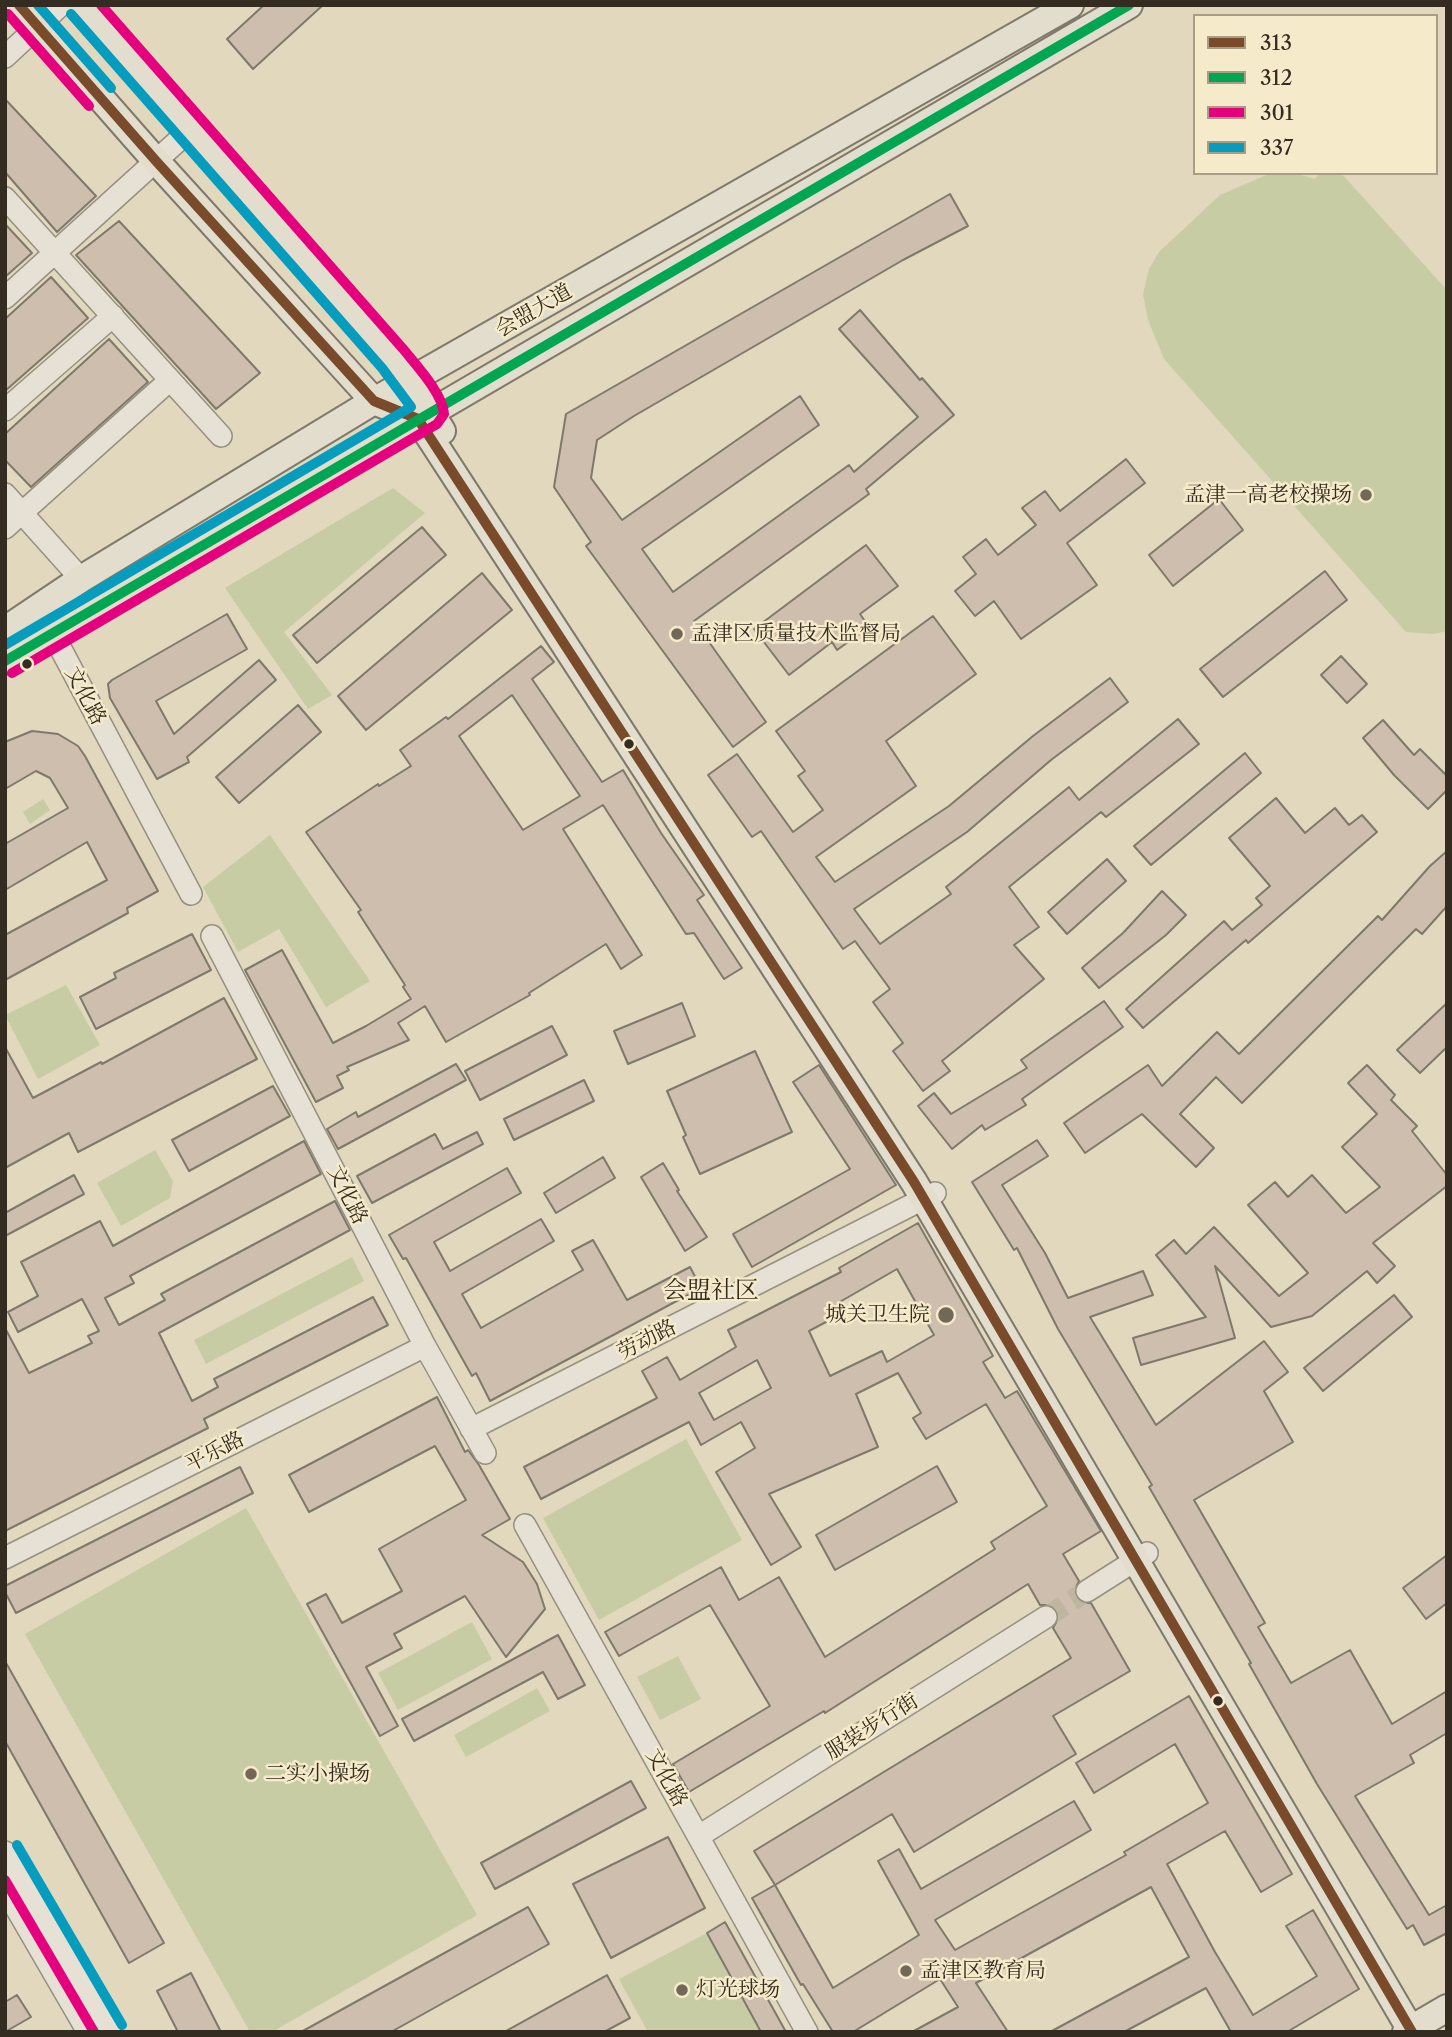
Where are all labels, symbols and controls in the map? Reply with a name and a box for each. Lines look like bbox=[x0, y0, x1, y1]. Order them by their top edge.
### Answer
legend bbox=[1193, 14, 1438, 175]
text: 313 bbox=[1260, 30, 1292, 55]
text: 312 bbox=[1260, 65, 1292, 90]
text: 301 bbox=[1260, 100, 1294, 125]
text: 337 bbox=[1260, 135, 1293, 160]
street label: 会盟大道 bbox=[491, 279, 577, 343]
place label: 孟津一高老校操场 bbox=[1184, 482, 1352, 508]
marker: 孟津一高老校操场 bbox=[1358, 487, 1374, 503]
place label: 孟津区质量技术监督局 bbox=[691, 621, 901, 647]
marker: 孟津区质量技术监督局 bbox=[669, 626, 685, 642]
unlabelled marker bbox=[20, 657, 34, 671]
street label: 文化路 bbox=[59, 662, 111, 730]
unlabelled marker bbox=[622, 737, 636, 751]
street label: 文化路 bbox=[321, 1161, 373, 1229]
district label: 会盟社区 bbox=[663, 1277, 759, 1305]
place label: 城关卫生院 bbox=[825, 1302, 930, 1328]
marker: 城关卫生院 bbox=[936, 1305, 956, 1325]
street label: 劳动路 bbox=[613, 1314, 681, 1366]
street label: 平乐路 bbox=[181, 1426, 249, 1478]
street label: 服装步行街 bbox=[821, 1688, 923, 1766]
unlabelled marker bbox=[1211, 1694, 1225, 1708]
street label: 文化路 bbox=[640, 1744, 692, 1812]
place label: 二实小操场 bbox=[265, 1761, 370, 1787]
marker: 二实小操场 bbox=[243, 1766, 259, 1782]
place label: 孟津区教育局 bbox=[920, 1958, 1046, 1984]
marker: 孟津区教育局 bbox=[898, 1963, 914, 1979]
place label: 灯光球场 bbox=[696, 1977, 780, 2003]
marker: 灯光球场 bbox=[674, 1982, 690, 1998]

